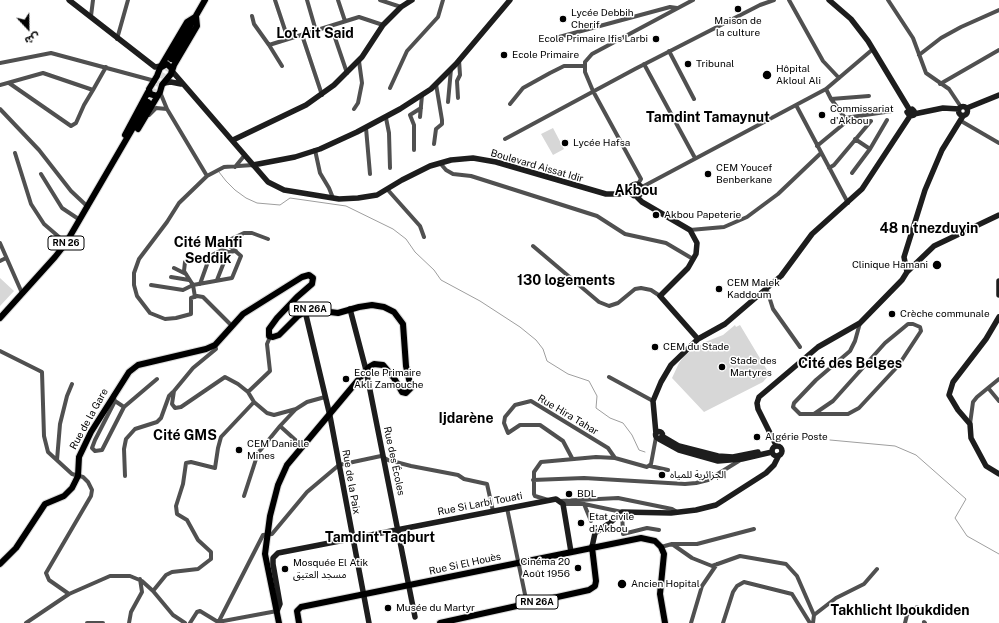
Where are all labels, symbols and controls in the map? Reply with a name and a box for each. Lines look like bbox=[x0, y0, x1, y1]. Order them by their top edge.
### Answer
marker: Maison de la culture bbox=[733, 4, 743, 14]
place label: Lycée Debbih Cherif bbox=[571, 7, 634, 30]
north arrow bbox=[8, 8, 48, 48]
marker: Lycée Debbih Cherif bbox=[558, 14, 568, 24]
place label: Maison de la culture bbox=[714, 15, 762, 38]
district label: Lot Ait Said bbox=[276, 26, 354, 42]
text: ش bbox=[23, 31, 42, 48]
place label: Ecole Primaire Ifis Larbi bbox=[538, 33, 648, 45]
marker: Ecole Primaire Ifis Larbi bbox=[651, 34, 661, 44]
place label: Ecole Primaire bbox=[512, 49, 579, 61]
marker: Ecole Primaire bbox=[499, 50, 509, 60]
place label: Tribunal bbox=[696, 58, 734, 70]
marker: Tribunal bbox=[683, 59, 693, 69]
place label: Hôpital Akloul Ali bbox=[776, 63, 821, 86]
marker: Hôpital Akloul Ali bbox=[761, 69, 773, 81]
place label: Commissariat d'Akbou bbox=[830, 103, 894, 126]
district label: Tamdint Tamaynut bbox=[646, 110, 770, 126]
marker: Commissariat d'Akbou bbox=[817, 110, 827, 120]
place label: Lycée Hafsa bbox=[573, 137, 630, 149]
marker: Lycée Hafsa bbox=[560, 138, 570, 148]
street label: Boulevard Aissat Idir bbox=[489, 147, 585, 185]
place label: CEM Youcef Benberkane bbox=[716, 162, 772, 186]
marker: CEM Youcef Benberkane bbox=[703, 169, 713, 179]
district label: Akbou bbox=[614, 183, 658, 199]
place label: Akbou Papeterie bbox=[664, 209, 741, 221]
marker: Akbou Papeterie bbox=[651, 210, 661, 220]
district label: 48 n tnezduɣin bbox=[880, 221, 978, 237]
district label: Cité Mahfi Seddik bbox=[174, 235, 242, 268]
road number: RN 26 bbox=[48, 236, 84, 250]
place label: Clinique Hamani bbox=[852, 259, 928, 271]
marker: Clinique Hamani bbox=[931, 259, 943, 271]
district label: 130 logements bbox=[517, 273, 615, 289]
place label: CEM Malek Kaddoum bbox=[727, 277, 780, 300]
marker: CEM Malek Kaddoum bbox=[714, 284, 724, 294]
road number: RN 26A bbox=[289, 302, 331, 316]
place label: Crèche communale bbox=[900, 308, 990, 320]
marker: Crèche communale bbox=[887, 309, 897, 319]
place label: CEM du Stade bbox=[663, 341, 729, 353]
marker: CEM du Stade bbox=[650, 342, 660, 352]
place label: Stade des Martyres bbox=[730, 355, 777, 378]
district label: Cité des Belges bbox=[798, 356, 902, 372]
marker: Stade des Martyres bbox=[717, 362, 727, 372]
place label: Ecole Primaire Akli Zamouche bbox=[354, 367, 423, 390]
marker: Ecole Primaire Akli Zamouche bbox=[341, 374, 351, 384]
street label: Rue de la Gare bbox=[67, 386, 111, 452]
street label: Rue Hira Tahar bbox=[536, 392, 600, 438]
district label: Ijdarène bbox=[439, 411, 493, 427]
street label: Rue des Écoles bbox=[381, 425, 407, 497]
district label: Cité GMS bbox=[153, 428, 217, 444]
place label: Algérie Poste bbox=[765, 431, 828, 443]
marker: Algérie Poste bbox=[752, 432, 762, 442]
place label: CEM Danielle Mines bbox=[247, 438, 309, 462]
marker: CEM Danielle Mines bbox=[234, 445, 244, 455]
street label: Rue de la Paix bbox=[339, 449, 363, 515]
place label: الجزائرية للمياه bbox=[670, 469, 726, 481]
marker: الجزائرية للمياه bbox=[657, 470, 667, 480]
place label: BDL bbox=[577, 488, 596, 500]
marker: BDL bbox=[564, 489, 574, 499]
street label: Rue Si Larbi Touati bbox=[436, 490, 524, 518]
place label: Etat civile d'Akbou bbox=[589, 511, 634, 534]
marker: Etat civile d'Akbou bbox=[576, 518, 586, 528]
district label: Tamdint Taqburt bbox=[325, 530, 435, 546]
street label: Rue Si El Houès bbox=[428, 550, 502, 578]
place label: Cinéma 20 Août 1956 bbox=[520, 556, 570, 580]
place label: Mosquée El Atik مسجد العتيق bbox=[293, 557, 368, 580]
marker: Cinéma 20 Août 1956 bbox=[573, 563, 583, 573]
marker: Mosquée El Atik مسجد العتيق bbox=[280, 564, 290, 574]
marker: Ancien Hopital bbox=[616, 578, 628, 590]
place label: Ancien Hopital bbox=[631, 578, 700, 590]
road number: RN 26A bbox=[516, 595, 558, 609]
place label: Musée du Martyr bbox=[396, 602, 475, 614]
marker: Musée du Martyr bbox=[383, 603, 393, 613]
district label: Takhlicht Iboukdiden bbox=[830, 603, 970, 619]

